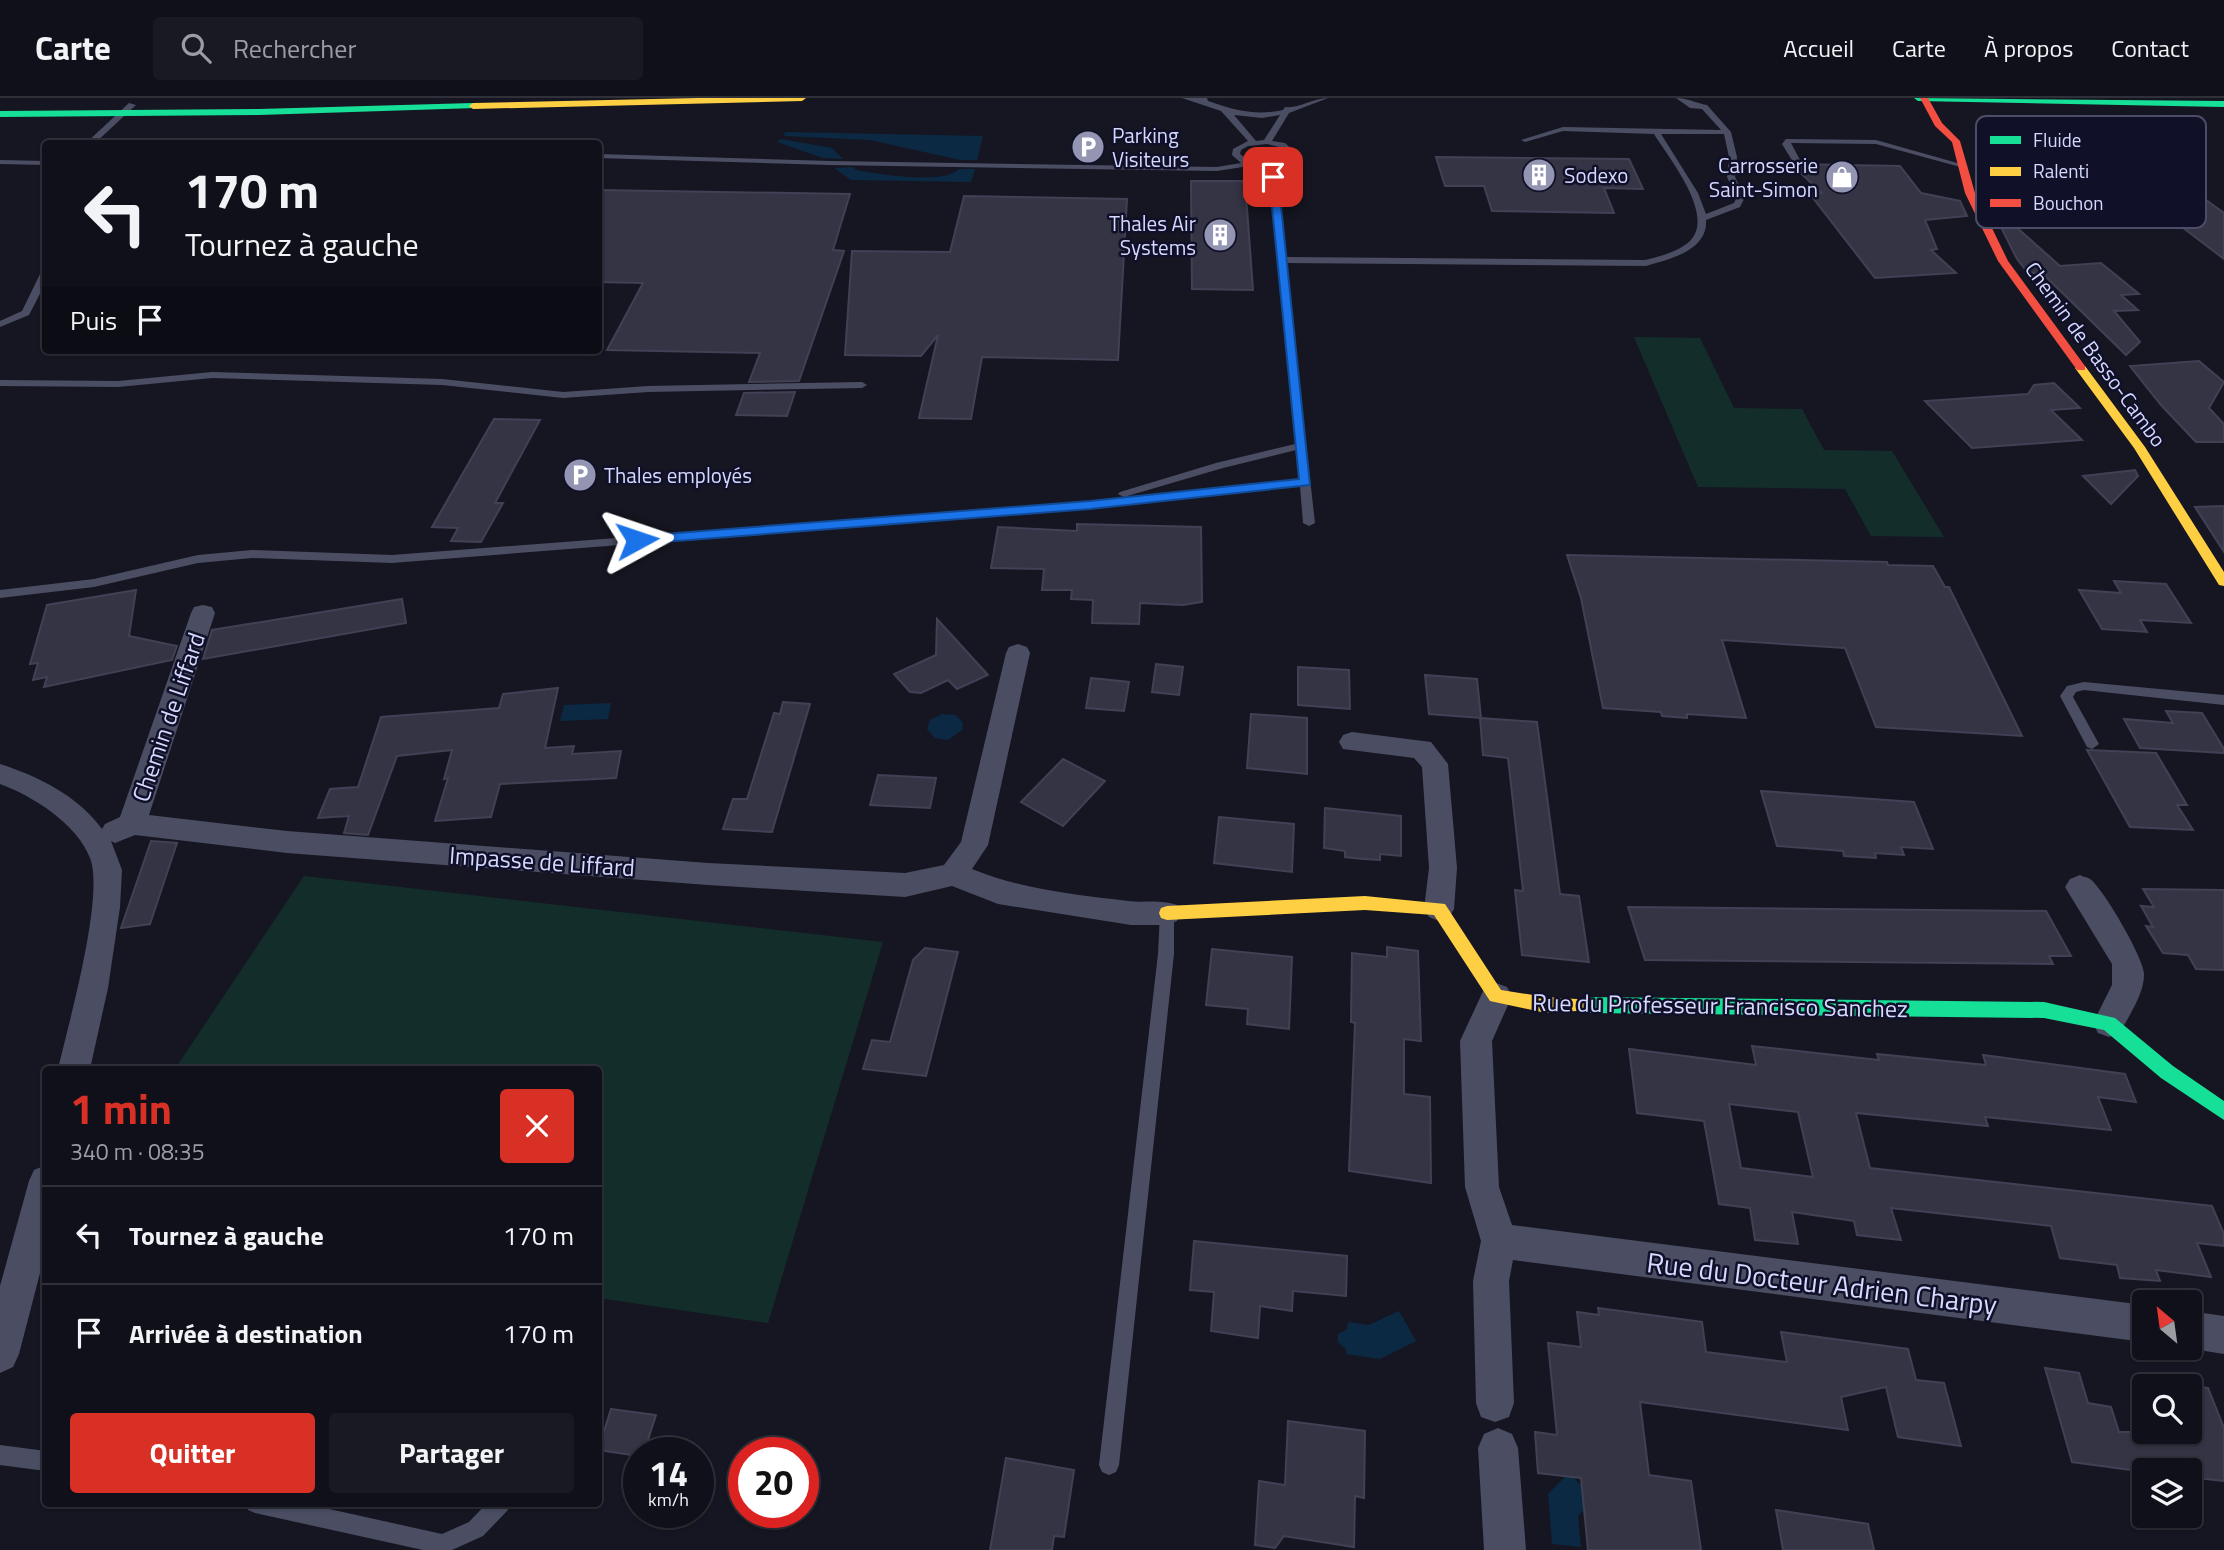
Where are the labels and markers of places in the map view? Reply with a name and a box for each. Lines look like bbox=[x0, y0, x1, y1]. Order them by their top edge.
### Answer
place label: Parking Visiteurs bbox=[1112, 119, 1189, 175]
parking icon: Parking Visiteurs bbox=[1069, 128, 1107, 166]
pin bbox=[1243, 147, 1303, 207]
place label: Carrosserie Saint-Simon bbox=[1709, 149, 1818, 205]
building icon: Sodexo bbox=[1520, 156, 1558, 194]
shop icon: Carrosserie Saint-Simon bbox=[1823, 158, 1861, 196]
place label: Sodexo bbox=[1564, 159, 1628, 191]
place label: Thales Air Systems bbox=[1109, 207, 1196, 263]
building icon: Thales Air Systems bbox=[1201, 216, 1239, 254]
parking icon: Thales employés bbox=[561, 456, 599, 494]
place label: Thales employés bbox=[604, 459, 752, 491]

